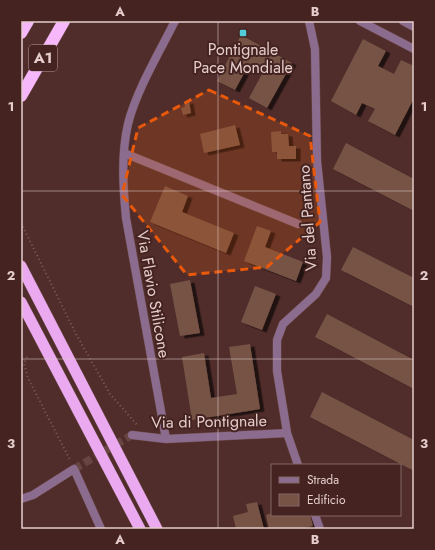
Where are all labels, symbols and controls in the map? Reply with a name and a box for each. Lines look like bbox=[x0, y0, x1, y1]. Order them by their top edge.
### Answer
text: A bbox=[114, 2, 125, 21]
text: B bbox=[311, 2, 320, 21]
marker: Pontignale Pace Mondiale bbox=[238, 28, 248, 38]
place label: Pontignale Pace Mondiale bbox=[193, 38, 293, 79]
road number: A1 bbox=[29, 45, 57, 71]
text: 1 bbox=[8, 97, 14, 116]
text: 1 bbox=[421, 97, 427, 116]
street label: Via del Pantano bbox=[292, 164, 323, 272]
street label: Via Flavio Stilicone bbox=[131, 229, 176, 360]
text: 2 bbox=[7, 266, 15, 285]
text: 2 bbox=[420, 266, 428, 285]
street label: Via di Pontignale bbox=[151, 409, 267, 434]
text: 3 bbox=[7, 434, 15, 453]
text: 3 bbox=[420, 434, 428, 453]
legend bbox=[271, 464, 401, 516]
text: Strada bbox=[307, 471, 339, 489]
text: Edificio bbox=[307, 491, 346, 509]
text: A bbox=[114, 530, 125, 549]
text: B bbox=[311, 530, 320, 549]

